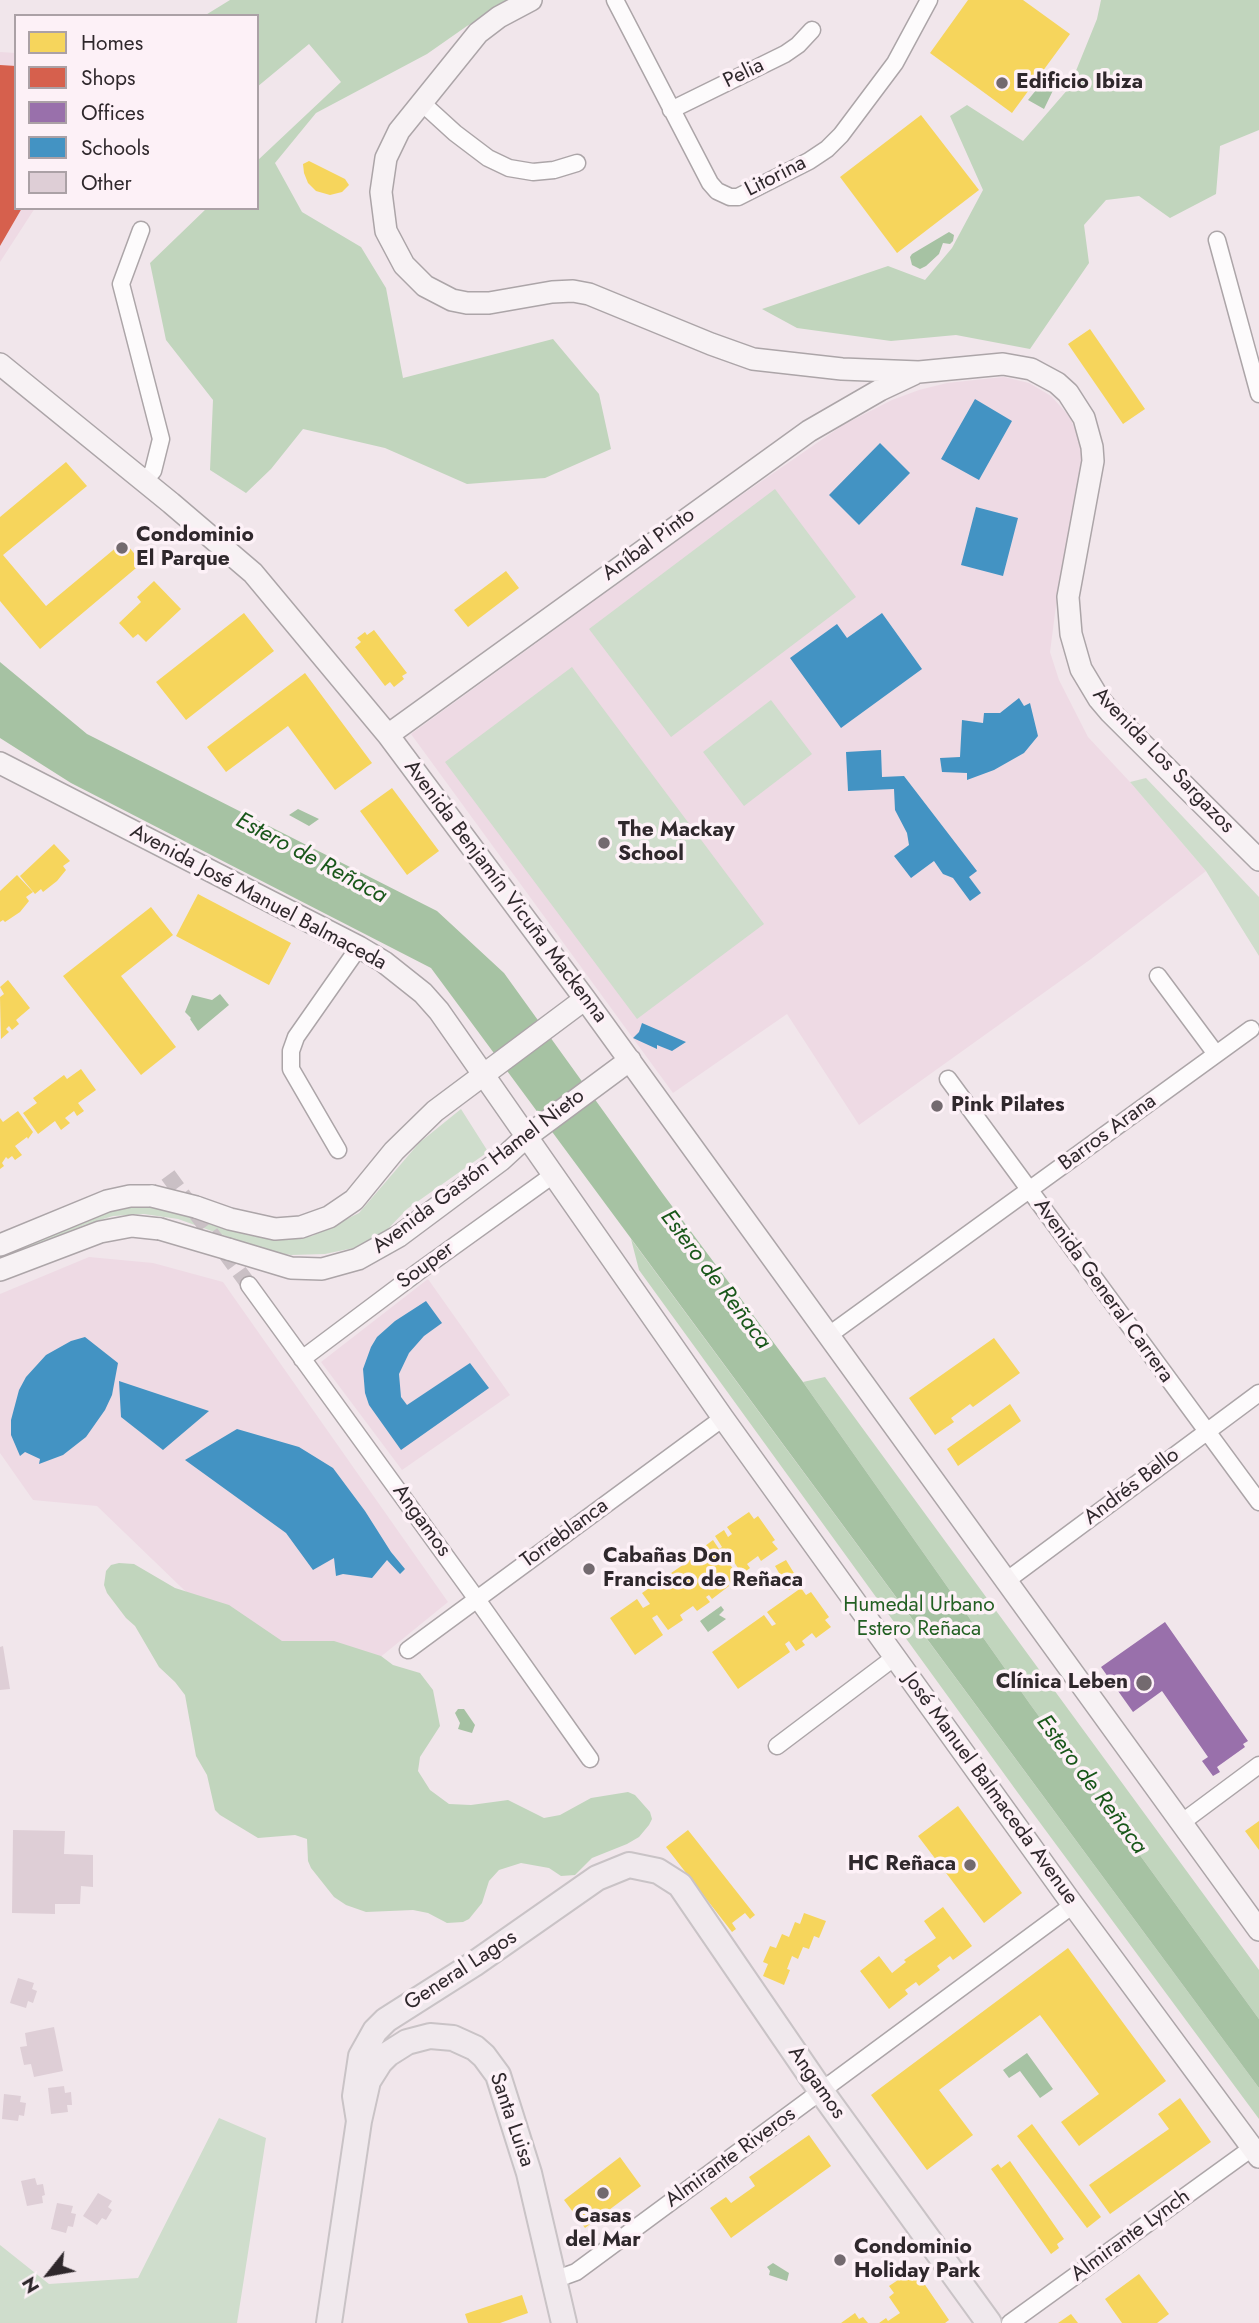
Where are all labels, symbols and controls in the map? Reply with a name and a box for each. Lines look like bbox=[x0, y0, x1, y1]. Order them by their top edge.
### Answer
legend bbox=[14, 14, 259, 210]
text: Homes bbox=[81, 28, 143, 58]
street label: Pelia bbox=[720, 53, 768, 95]
text: Shops bbox=[81, 63, 135, 93]
place label: Edificio Ibiza bbox=[1016, 70, 1143, 96]
marker: Edificio Ibiza bbox=[994, 75, 1010, 91]
text: Offices bbox=[81, 98, 144, 128]
text: Schools bbox=[81, 133, 150, 163]
street label: Litorina bbox=[741, 151, 811, 203]
text: Other bbox=[81, 168, 132, 198]
street label: Aníbal Pinto bbox=[598, 503, 700, 587]
place label: Condominio El Parque bbox=[136, 523, 254, 573]
marker: Condominio El Parque bbox=[114, 540, 130, 556]
street label: Avenida Los Sargazos bbox=[1087, 683, 1239, 839]
street label: Avenida Benjamín Vicuña Mackenna bbox=[398, 756, 612, 1028]
water label: Estero de Reñaca bbox=[231, 807, 391, 911]
place label: The Mackay School bbox=[618, 818, 735, 868]
street label: Avenida José Manuel Balmaceda bbox=[126, 820, 390, 976]
marker: The Mackay School bbox=[596, 835, 612, 851]
street label: Avenida Gastón Hamel Nieto bbox=[368, 1084, 590, 1260]
street label: Barros Arana bbox=[1054, 1089, 1162, 1177]
place label: Pink Pilates bbox=[951, 1093, 1065, 1119]
marker: Pink Pilates bbox=[929, 1098, 945, 1114]
street label: Avenida General Carrera bbox=[1028, 1194, 1178, 1388]
water label: Estero de Reñaca bbox=[654, 1205, 776, 1355]
street label: Souper bbox=[393, 1237, 459, 1295]
street label: Andrés Bello bbox=[1079, 1443, 1185, 1531]
street label: Angamos bbox=[386, 1480, 456, 1562]
street label: Torreblanca bbox=[516, 1494, 614, 1574]
place label: Cabañas Don Francisco de Reñaca bbox=[603, 1544, 803, 1594]
marker: Cabañas Don Francisco de Reñaca bbox=[581, 1561, 597, 1577]
park label: Humedal Urbano Estero Reñaca bbox=[843, 1593, 995, 1643]
street label: José Manuel Balmaceda Avenue bbox=[897, 1668, 1083, 1910]
place label: Clínica Leben bbox=[996, 1670, 1128, 1696]
marker: Clínica Leben bbox=[1134, 1673, 1154, 1693]
water label: Estero de Reñaca bbox=[1030, 1710, 1152, 1860]
place label: HC Reñaca bbox=[848, 1852, 956, 1878]
marker: HC Reñaca bbox=[962, 1857, 978, 1873]
street label: General Lagos bbox=[400, 1925, 522, 2017]
street label: Angamos bbox=[782, 2042, 850, 2124]
street label: Santa Luisa bbox=[483, 2069, 539, 2171]
street label: Almirante Riveros bbox=[661, 2102, 801, 2214]
street label: Almirante Lynch bbox=[1067, 2184, 1195, 2288]
marker: Casas del Mar bbox=[595, 2185, 611, 2201]
place label: Casas del Mar bbox=[565, 2204, 641, 2254]
place label: Condominio Holiday Park bbox=[854, 2235, 980, 2285]
north arrow bbox=[14, 2239, 84, 2309]
marker: Condominio Holiday Park bbox=[832, 2252, 848, 2268]
text: N bbox=[15, 2272, 46, 2298]

